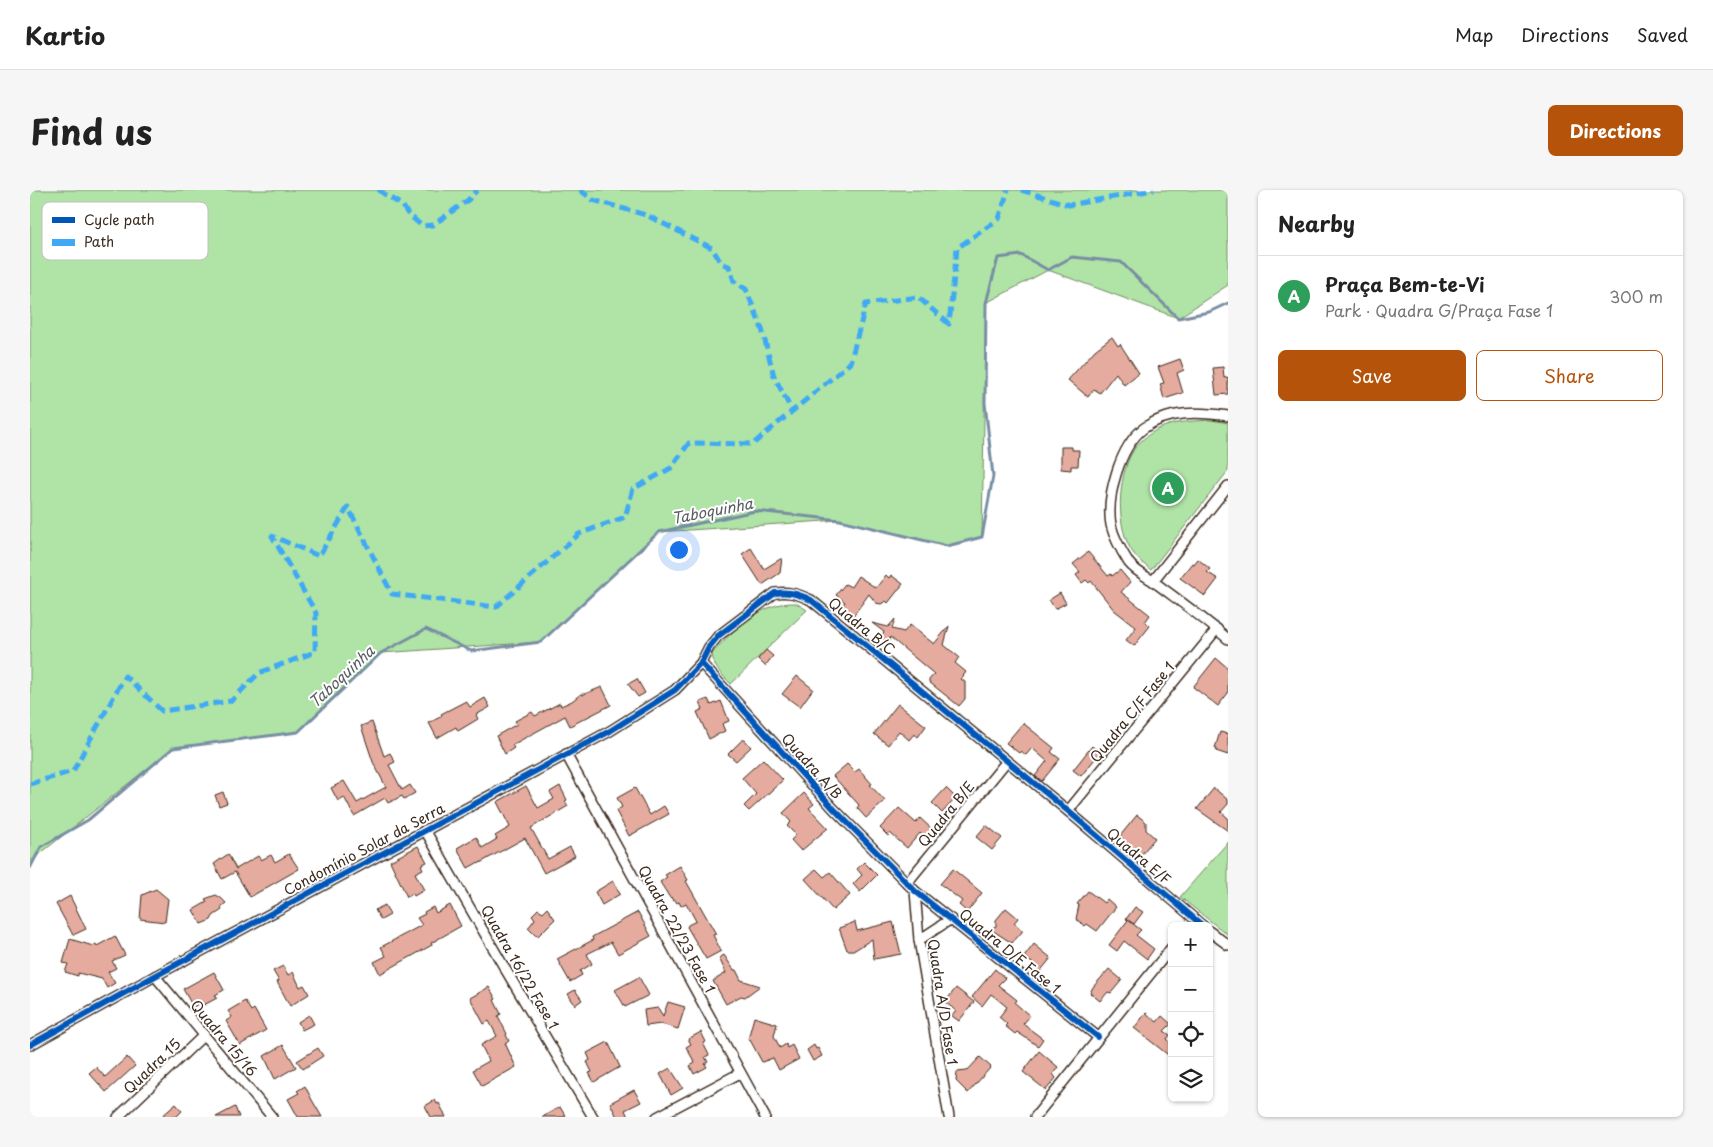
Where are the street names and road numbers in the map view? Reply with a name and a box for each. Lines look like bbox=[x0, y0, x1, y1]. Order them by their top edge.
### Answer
street label: Quadra B/C bbox=[824, 592, 900, 660]
street label: Quadra C/F Fase 1 bbox=[1085, 657, 1179, 767]
street label: Quadra A/B bbox=[777, 729, 847, 803]
street label: Quadra B/E bbox=[913, 776, 979, 851]
street label: Condomínio Solar da Serra bbox=[280, 797, 448, 900]
street label: Quadra E/F bbox=[1102, 823, 1176, 889]
street label: Quadra 22/23 Fase 1 bbox=[633, 861, 721, 997]
street label: Quadra 16/22 Fase 1 bbox=[476, 901, 564, 1033]
street label: Quadra D/E Fase 1 bbox=[955, 904, 1065, 998]
street label: Quadra A/D Fase 1 bbox=[923, 937, 963, 1067]
street label: Quadra 15/16 bbox=[186, 995, 262, 1081]
street label: Quadra 15 bbox=[119, 1033, 185, 1099]

